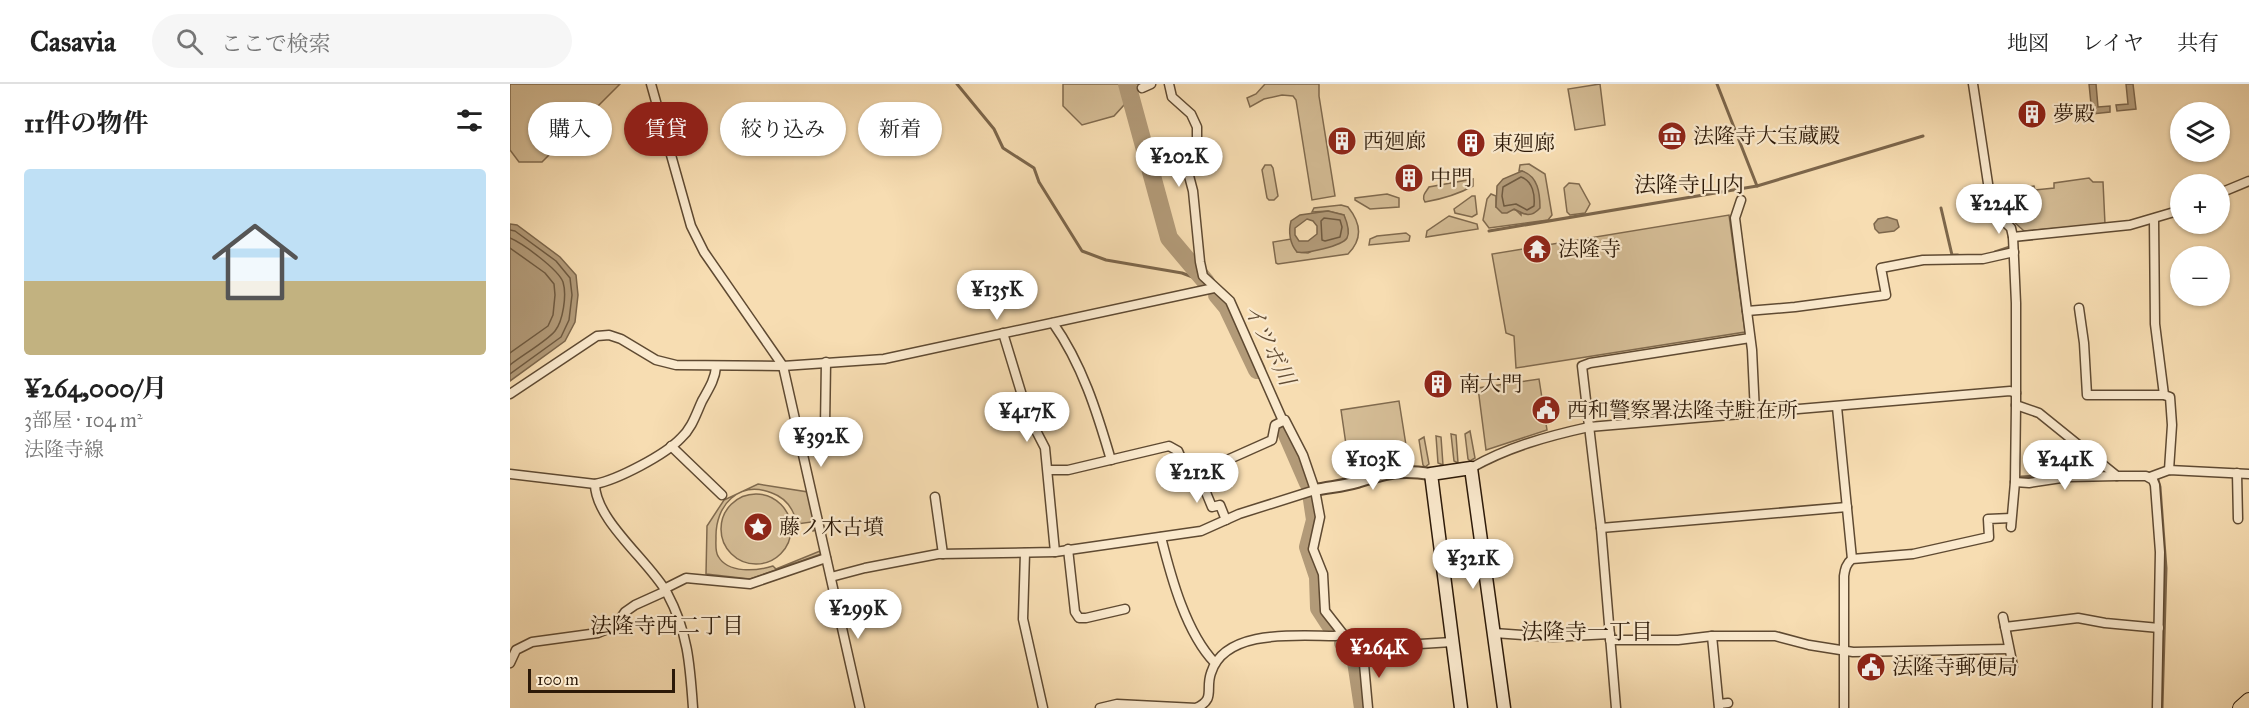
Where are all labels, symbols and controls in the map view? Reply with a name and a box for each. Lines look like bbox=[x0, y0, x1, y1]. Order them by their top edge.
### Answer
search box bbox=[152, 14, 572, 68]
text: Casavia bbox=[30, 24, 116, 59]
icon: search bbox=[173, 25, 206, 58]
text: ここで検索 bbox=[221, 30, 331, 57]
text: 地図 bbox=[2007, 30, 2049, 56]
text: レイヤ bbox=[2082, 30, 2144, 56]
text: 共有 bbox=[2177, 30, 2219, 56]
building icon: 夢殿 bbox=[2016, 98, 2048, 130]
place label: 夢殿 bbox=[2053, 101, 2095, 127]
chip: 購入 bbox=[528, 102, 612, 156]
chip: 賃貸 bbox=[624, 102, 708, 156]
chip: 絞り込み bbox=[720, 102, 846, 156]
chip: 新着 bbox=[858, 102, 942, 156]
map controls bbox=[2170, 102, 2230, 306]
button: layers bbox=[2170, 102, 2230, 162]
icon: filters bbox=[453, 104, 486, 137]
text: 11件の物件 bbox=[24, 107, 149, 139]
museum icon: 法隆寺大宝蔵殿 bbox=[1656, 120, 1688, 152]
place label: 法隆寺大宝蔵殿 bbox=[1693, 123, 1840, 149]
building icon: 西廻廊 bbox=[1326, 125, 1358, 157]
building icon: 東廻廊 bbox=[1455, 127, 1487, 159]
place label: 西廻廊 bbox=[1363, 128, 1426, 154]
place label: 東廻廊 bbox=[1492, 130, 1555, 156]
pin: ¥202K bbox=[1137, 137, 1221, 188]
text: ¥202K bbox=[1150, 144, 1208, 168]
building icon: 中門 bbox=[1393, 162, 1425, 194]
place label: 中門 bbox=[1430, 165, 1472, 191]
district label: 法隆寺山内 bbox=[1634, 171, 1744, 198]
button: + bbox=[2170, 174, 2230, 234]
pin: ¥224K bbox=[1957, 184, 2041, 235]
text: ¥224K bbox=[1970, 191, 2028, 215]
icon: home bbox=[201, 208, 309, 316]
temple icon: 法隆寺 bbox=[1521, 233, 1553, 265]
place label: 法隆寺 bbox=[1558, 236, 1621, 262]
button: − bbox=[2170, 246, 2230, 306]
pin: ¥135K bbox=[955, 270, 1039, 321]
text: ¥135K bbox=[971, 277, 1023, 301]
water label: イツボ川 bbox=[1238, 299, 1302, 391]
building icon: 南大門 bbox=[1422, 368, 1454, 400]
place label: 南大門 bbox=[1459, 371, 1522, 397]
text: ¥264,000/月 bbox=[24, 372, 167, 404]
pin: ¥417K bbox=[985, 392, 1069, 443]
public building icon: 西和警察署法隆寺駐在所 bbox=[1530, 394, 1562, 426]
place label: 西和警察署法隆寺駐在所 bbox=[1567, 397, 1798, 423]
text: ¥417K bbox=[998, 399, 1056, 423]
text: 3部屋 · 104 m² bbox=[24, 408, 143, 432]
pin: ¥392K bbox=[779, 417, 863, 468]
text: ¥392K bbox=[793, 424, 849, 448]
text: 法隆寺線 bbox=[24, 437, 104, 461]
pin: ¥103K bbox=[1331, 440, 1415, 491]
pin: ¥241K bbox=[2023, 440, 2107, 491]
text: ¥103K bbox=[1346, 447, 1400, 471]
text: ¥241K bbox=[2037, 447, 2093, 471]
pin: ¥212K bbox=[1155, 453, 1239, 504]
text: ¥212K bbox=[1170, 460, 1224, 484]
place icon: 藤ノ木古墳 bbox=[742, 511, 774, 543]
place label: 藤ノ木古墳 bbox=[779, 514, 884, 540]
pin: ¥321K bbox=[1431, 539, 1515, 590]
text: ¥321K bbox=[1446, 546, 1500, 570]
pin: ¥299K bbox=[816, 589, 900, 640]
text: ¥299K bbox=[829, 596, 887, 620]
district label: 法隆寺西二丁目 bbox=[590, 612, 744, 639]
district label: 法隆寺一丁目 bbox=[1521, 618, 1653, 645]
pin: ¥264K bbox=[1337, 628, 1421, 679]
text: ¥264K bbox=[1350, 635, 1408, 659]
public building icon: 法隆寺郵便局 bbox=[1855, 651, 1887, 683]
place label: 法隆寺郵便局 bbox=[1892, 654, 2018, 680]
scale bar bbox=[528, 666, 675, 694]
text: 100 m bbox=[537, 670, 579, 689]

